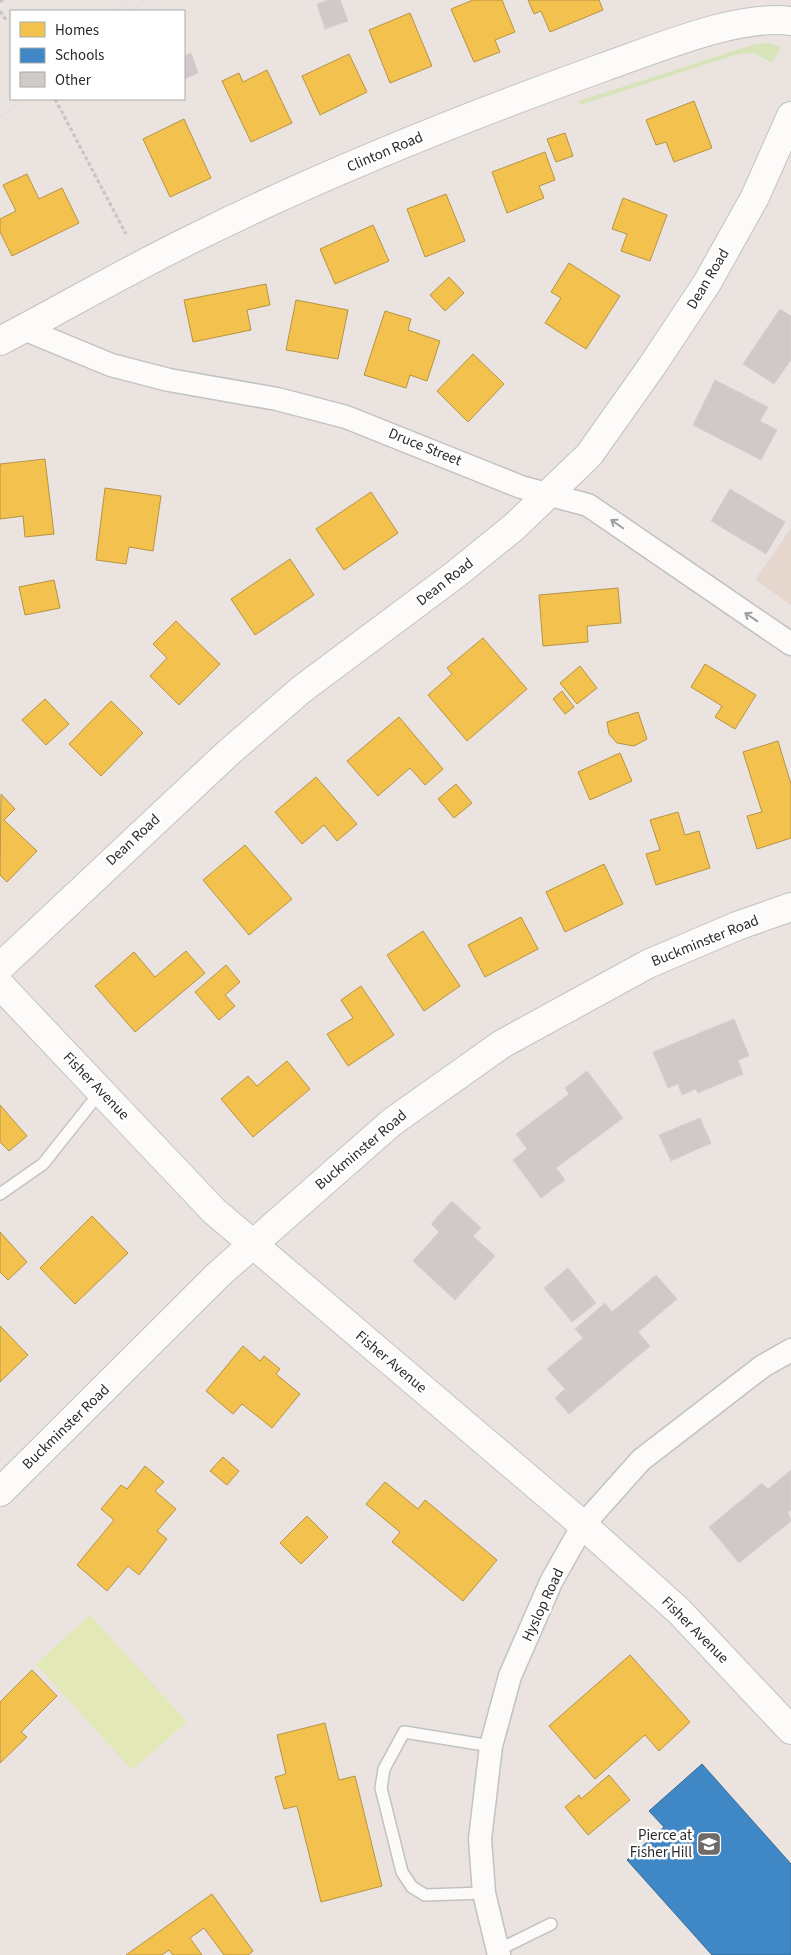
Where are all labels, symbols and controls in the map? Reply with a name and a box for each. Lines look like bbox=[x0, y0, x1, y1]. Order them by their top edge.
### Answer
legend bbox=[10, 10, 185, 100]
text: Homes bbox=[55, 20, 99, 41]
text: Schools bbox=[55, 45, 104, 66]
text: Other bbox=[55, 70, 92, 91]
street label: Clinton Road bbox=[344, 127, 426, 177]
street label: Dean Road bbox=[682, 245, 734, 313]
street label: Druce Street bbox=[385, 423, 465, 471]
one-way arrow bbox=[611, 519, 625, 529]
street label: Dean Road bbox=[412, 553, 478, 611]
one-way arrow bbox=[744, 612, 758, 622]
street label: Dean Road bbox=[101, 809, 165, 871]
street label: Buckminster Road bbox=[648, 910, 762, 972]
street label: Fisher Avenue bbox=[58, 1047, 134, 1125]
street label: Buckminster Road bbox=[310, 1105, 412, 1195]
street label: Fisher Avenue bbox=[351, 1326, 431, 1398]
street label: Buckminster Road bbox=[18, 1380, 114, 1474]
street label: Hyslop Road bbox=[517, 1565, 569, 1645]
street label: Fisher Avenue bbox=[657, 1592, 733, 1668]
place label: Pierce at Fisher Hill bbox=[630, 1825, 692, 1863]
school or university icon: Pierce at Fisher Hill bbox=[696, 1831, 722, 1857]

